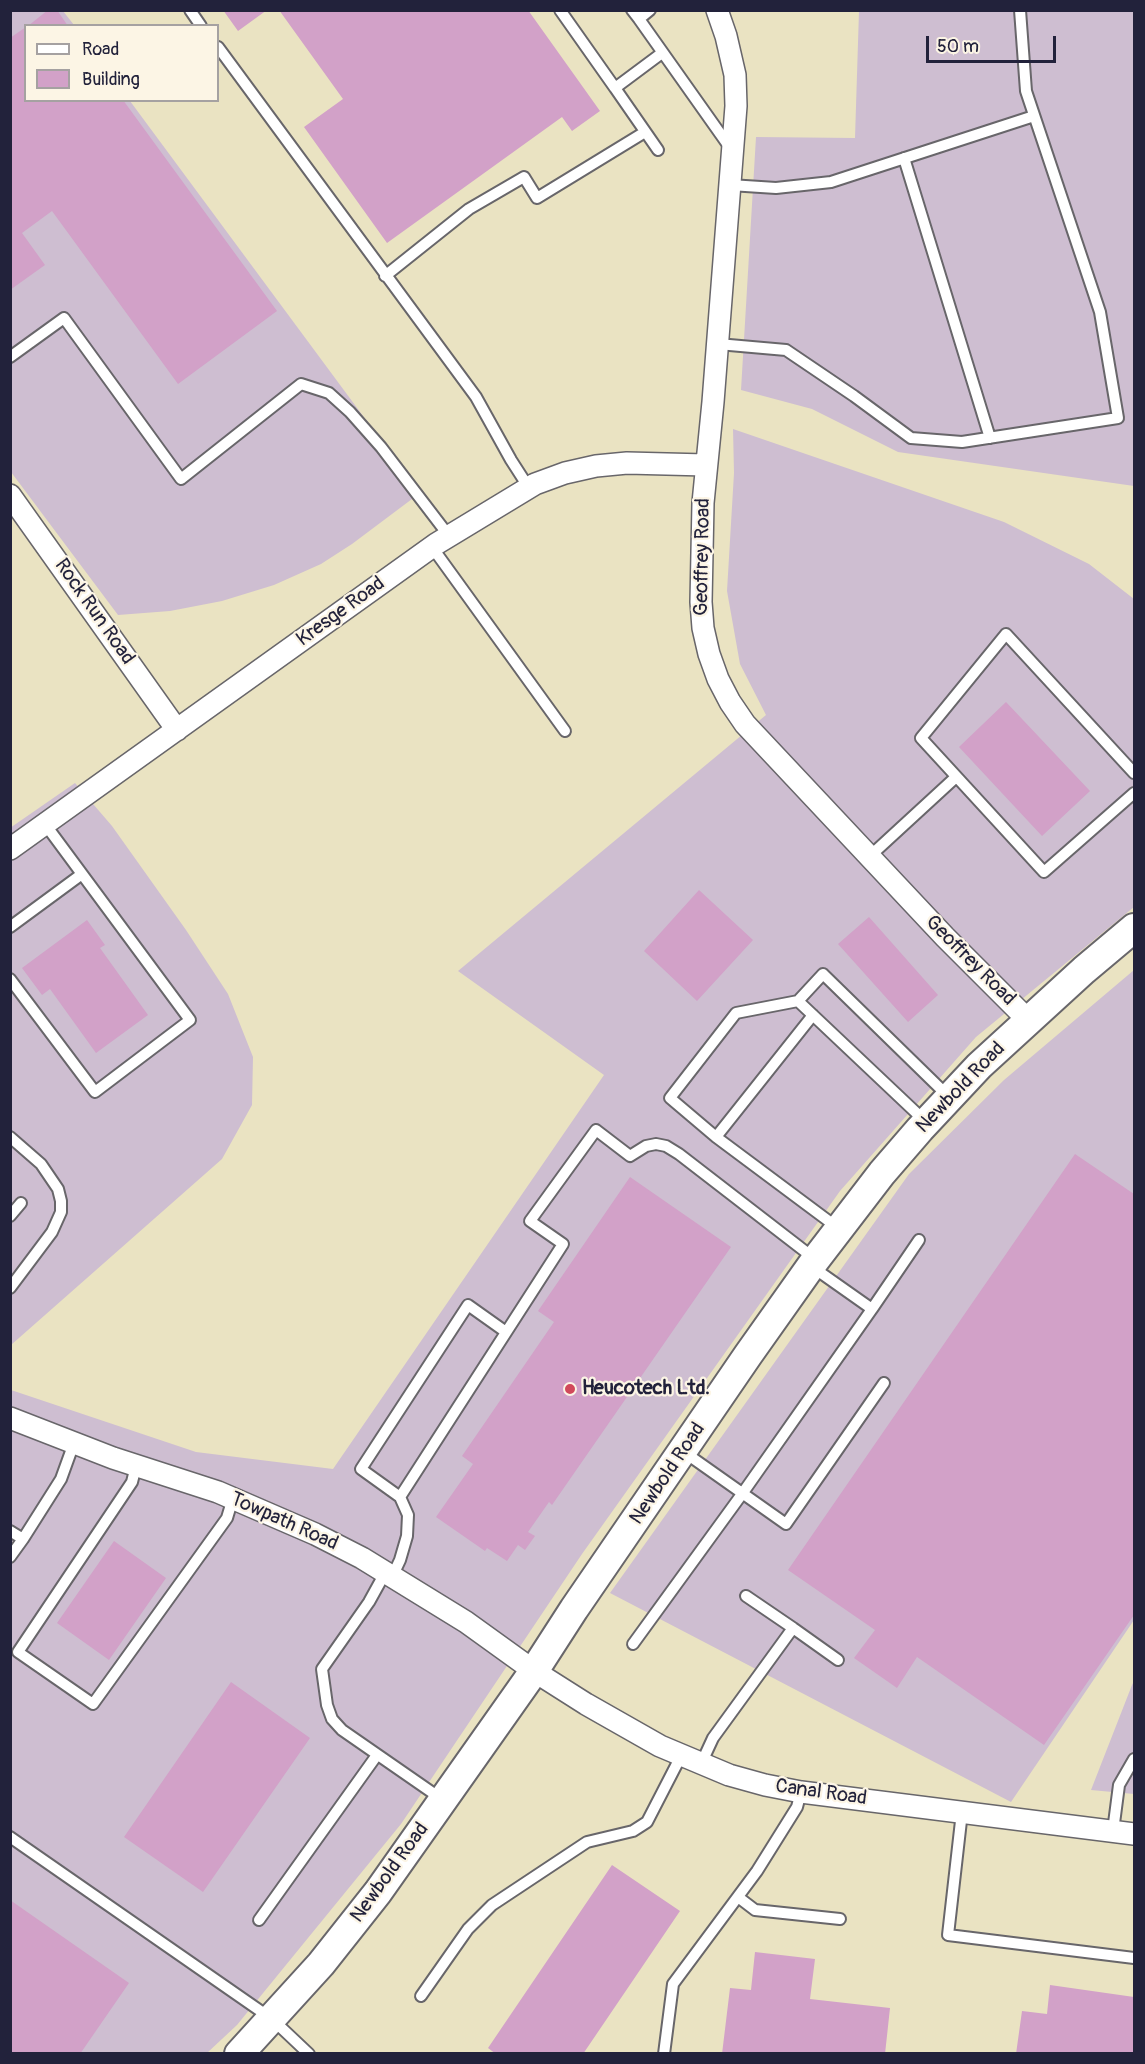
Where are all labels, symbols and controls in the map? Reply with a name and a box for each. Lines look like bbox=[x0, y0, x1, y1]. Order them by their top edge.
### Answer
legend bbox=[24, 24, 219, 102]
scale bar bbox=[929, 24, 1060, 62]
text: 50 m bbox=[937, 35, 979, 58]
text: Road bbox=[82, 38, 119, 61]
text: Building bbox=[82, 68, 140, 91]
street label: Geoffrey Road bbox=[690, 498, 716, 616]
street label: Rock Run Road bbox=[49, 554, 139, 670]
street label: Kresge Road bbox=[292, 572, 390, 652]
street label: Geoffrey Road bbox=[920, 911, 1020, 1011]
street label: Newbold Road bbox=[911, 1037, 1011, 1139]
place label: Heucotech Ltd. bbox=[582, 1377, 710, 1401]
marker: Heucotech Ltd. bbox=[563, 1382, 577, 1396]
street label: Newbold Road bbox=[625, 1418, 711, 1530]
street label: Towpath Road bbox=[226, 1488, 342, 1556]
street label: Canal Road bbox=[774, 1775, 868, 1811]
street label: Newbold Road bbox=[346, 1818, 434, 1928]

